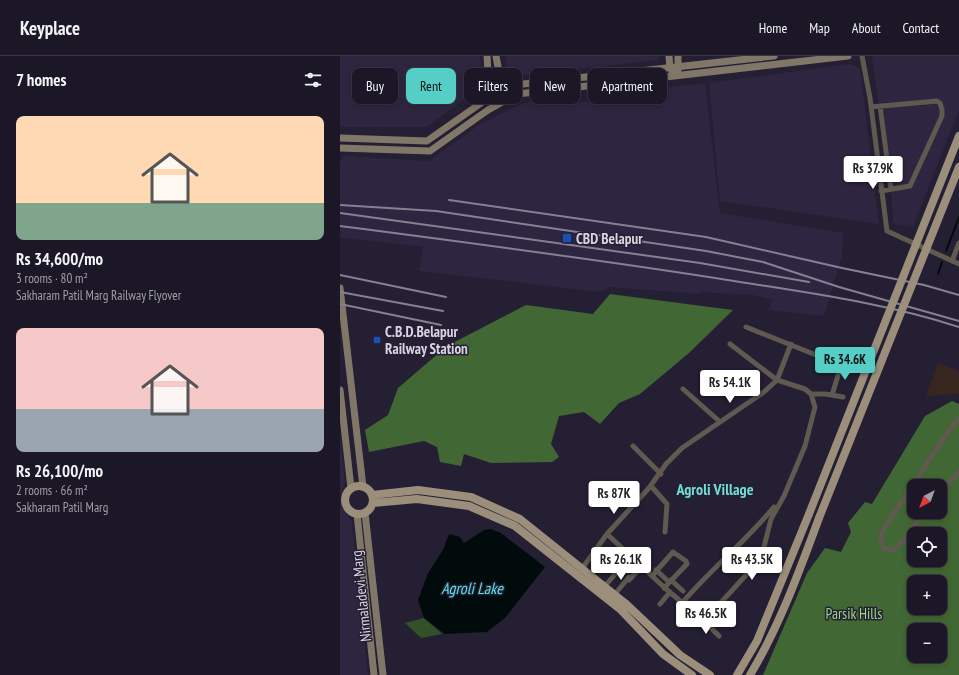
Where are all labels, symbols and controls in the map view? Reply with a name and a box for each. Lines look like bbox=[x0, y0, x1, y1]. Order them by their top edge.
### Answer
text: Keyplace bbox=[20, 16, 80, 40]
text: Home bbox=[759, 19, 787, 37]
text: Map bbox=[809, 19, 830, 37]
text: About bbox=[852, 19, 881, 37]
text: Contact bbox=[903, 19, 939, 37]
chip: Buy bbox=[352, 68, 398, 104]
chip: Rent bbox=[406, 68, 456, 104]
chip: Filters bbox=[464, 68, 522, 104]
chip: New bbox=[530, 68, 580, 104]
chip: Apartment bbox=[588, 68, 667, 104]
text: 7 homes bbox=[16, 69, 67, 91]
icon: filters bbox=[302, 69, 324, 91]
icon: home bbox=[134, 142, 206, 214]
pin: Rs 37.9K bbox=[832, 156, 914, 190]
text: Rs 37.9K bbox=[853, 160, 893, 177]
place label: CBD Belapur bbox=[576, 229, 643, 248]
marker: CBD Belapur bbox=[561, 232, 573, 244]
text: Rs 34,600/mo bbox=[16, 248, 103, 270]
text: 3 rooms · 80 m² bbox=[16, 270, 88, 287]
text: Sakharam Patil Marg Railway Flyover bbox=[16, 287, 181, 304]
place label: C.B.D.Belapur Railway Station bbox=[385, 322, 468, 358]
marker: C.B.D.Belapur Railway Station bbox=[372, 335, 382, 345]
pin: Rs 34.6K bbox=[804, 347, 886, 381]
text: Rs 34.6K bbox=[824, 351, 866, 368]
icon: home bbox=[134, 354, 206, 426]
pin: Rs 54.1K bbox=[689, 370, 771, 404]
text: Rs 54.1K bbox=[709, 374, 751, 391]
text: Rs 26,100/mo bbox=[16, 460, 103, 482]
district label: Agroli Village bbox=[676, 479, 754, 499]
north arrow bbox=[907, 479, 947, 519]
map controls bbox=[907, 479, 947, 663]
pin: Rs 87K bbox=[581, 481, 647, 515]
text: 2 rooms · 66 m² bbox=[16, 482, 88, 499]
text: Rs 87K bbox=[598, 485, 630, 502]
text: Sakharam Patil Marg bbox=[16, 499, 108, 516]
button: locate bbox=[907, 527, 947, 567]
pin: Rs 26.1K bbox=[580, 547, 662, 581]
pin: Rs 43.5K bbox=[711, 547, 793, 581]
street label: Nirmaladevi Marg bbox=[347, 549, 375, 643]
text: Rs 26.1K bbox=[600, 551, 642, 568]
text: Rs 43.5K bbox=[731, 551, 773, 568]
button: + bbox=[907, 575, 947, 615]
water label: Agroli Lake bbox=[441, 578, 504, 598]
pin: Rs 46.5K bbox=[665, 601, 747, 635]
park label: Parsik Hills bbox=[826, 604, 882, 623]
text: Rs 46.5K bbox=[685, 605, 727, 622]
button: − bbox=[907, 623, 947, 663]

